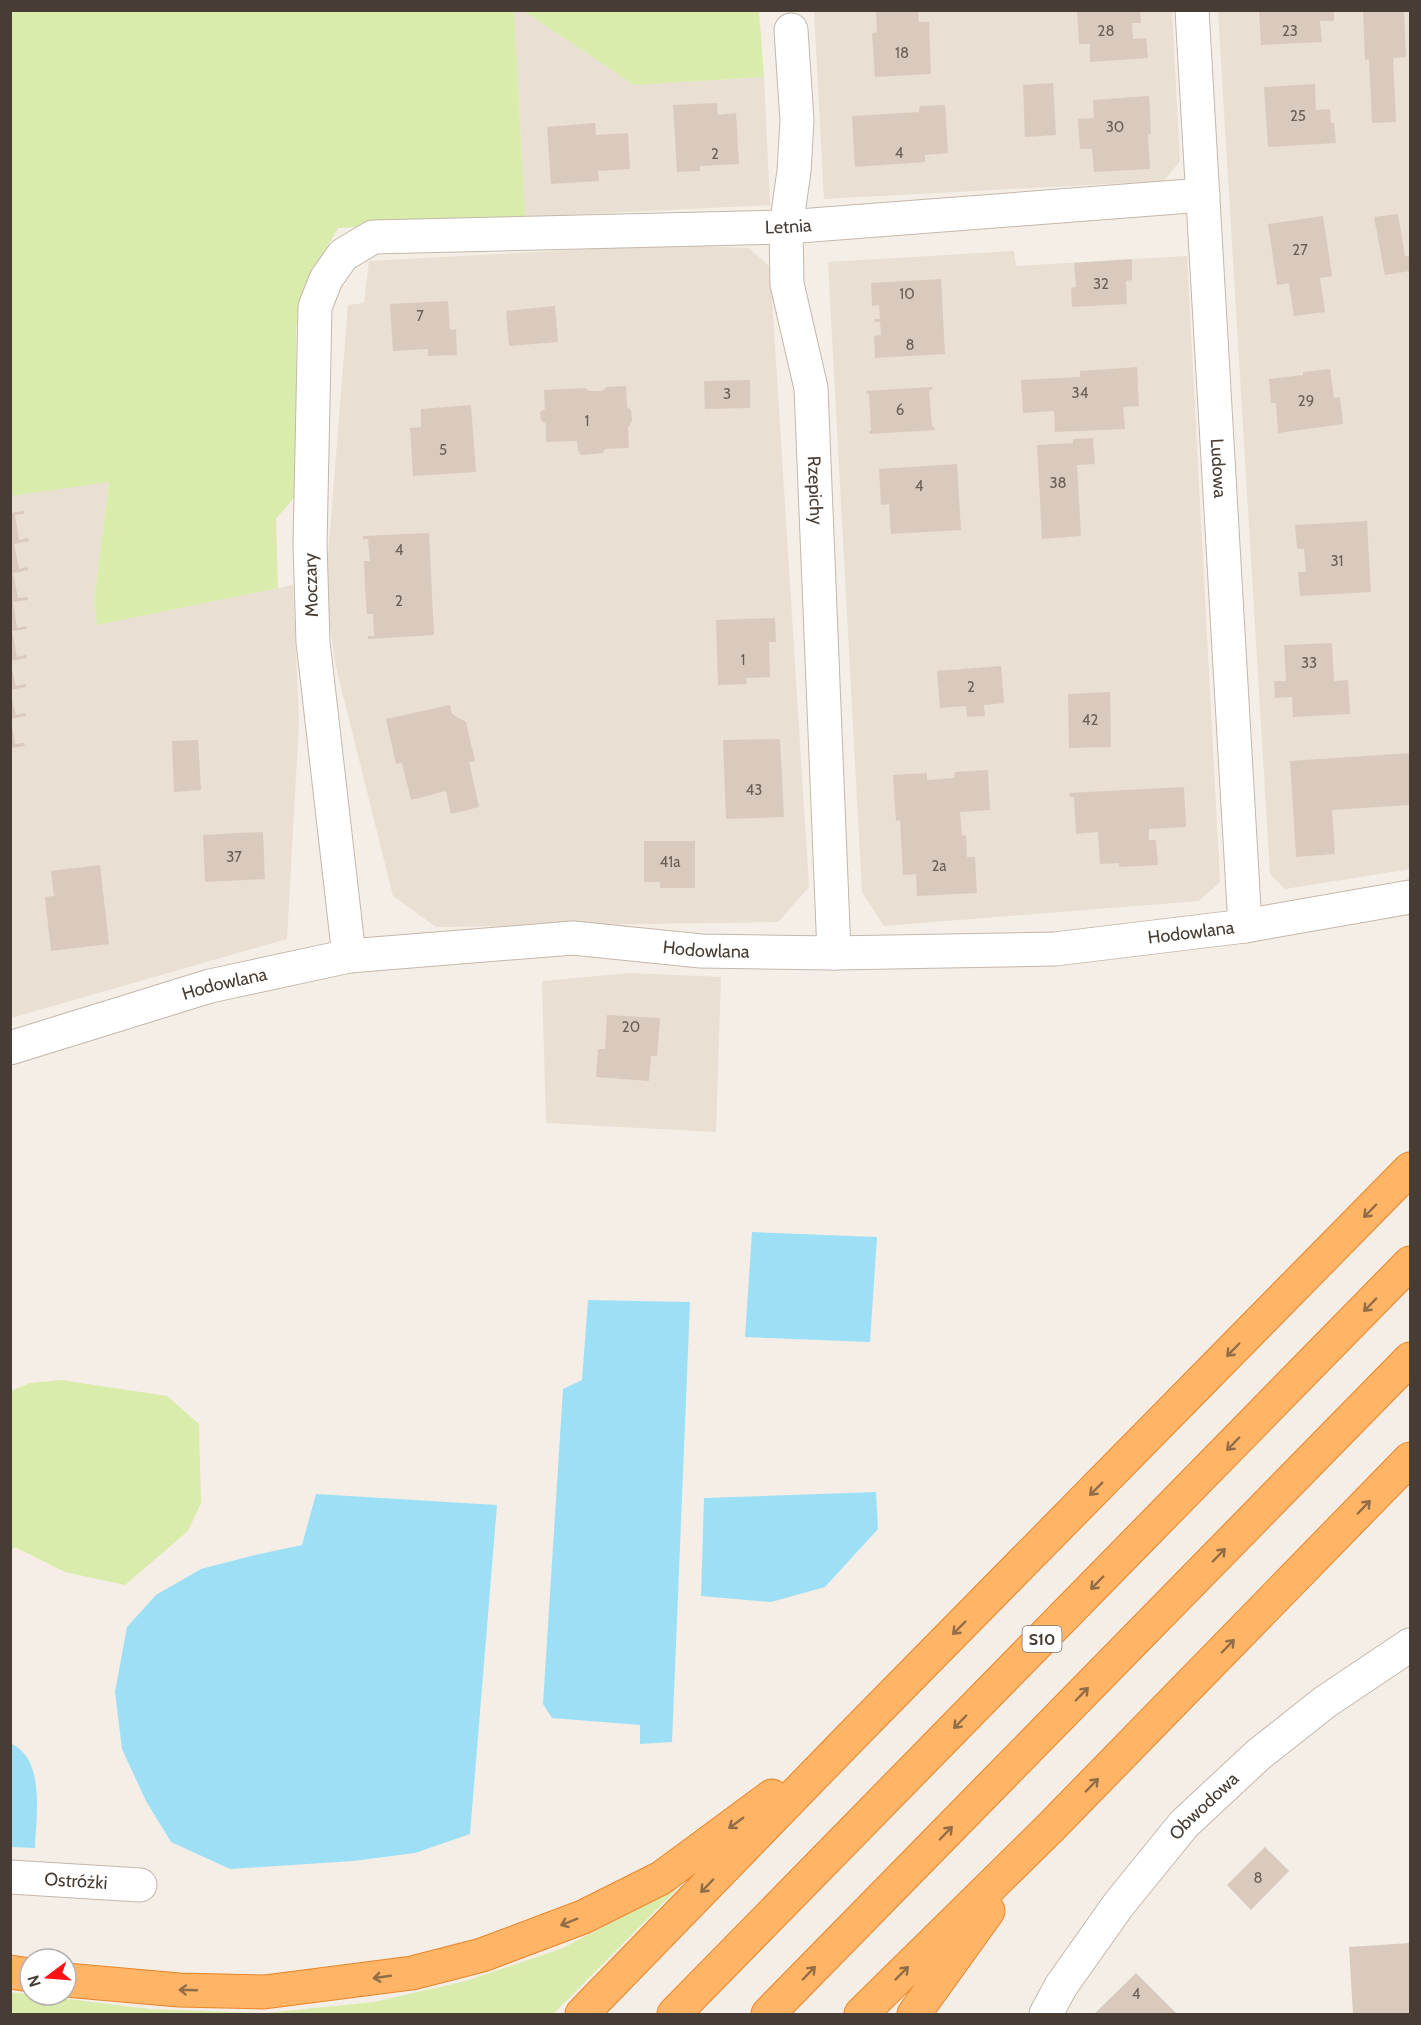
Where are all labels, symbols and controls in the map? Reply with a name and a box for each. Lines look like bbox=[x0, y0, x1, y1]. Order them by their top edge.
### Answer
house number: 28 bbox=[1098, 22, 1114, 40]
house number: 23 bbox=[1282, 22, 1298, 40]
house number: 18 bbox=[895, 44, 909, 62]
house number: 25 bbox=[1290, 107, 1306, 125]
house number: 30 bbox=[1106, 118, 1124, 136]
house number: 4 bbox=[895, 144, 904, 162]
house number: 2 bbox=[711, 145, 719, 163]
street label: Letnia bbox=[765, 214, 813, 239]
house number: 27 bbox=[1292, 241, 1308, 259]
house number: 32 bbox=[1093, 275, 1109, 293]
house number: 10 bbox=[899, 285, 915, 303]
house number: 7 bbox=[416, 307, 424, 325]
house number: 8 bbox=[905, 336, 915, 354]
house number: 34 bbox=[1072, 384, 1089, 402]
house number: 3 bbox=[723, 385, 731, 403]
house number: 29 bbox=[1298, 392, 1314, 410]
house number: 6 bbox=[896, 401, 904, 419]
house number: 1 bbox=[585, 412, 589, 430]
street label: Ludowa bbox=[1206, 438, 1231, 499]
house number: 5 bbox=[439, 441, 447, 459]
street label: Rzepichy bbox=[803, 455, 828, 525]
house number: 38 bbox=[1049, 474, 1067, 492]
house number: 4 bbox=[915, 477, 924, 495]
house number: 4 bbox=[395, 541, 404, 559]
street label: Moczary bbox=[299, 552, 323, 618]
house number: 31 bbox=[1330, 552, 1344, 570]
house number: 2 bbox=[395, 592, 403, 610]
house number: 1 bbox=[741, 651, 745, 669]
house number: 33 bbox=[1301, 654, 1317, 672]
house number: 2 bbox=[967, 678, 975, 696]
house number: 42 bbox=[1082, 711, 1098, 729]
house number: 43 bbox=[746, 781, 762, 799]
house number: 37 bbox=[226, 848, 242, 866]
house number: 41a bbox=[660, 853, 681, 871]
house number: 2a bbox=[931, 857, 947, 875]
street label: Hodowlana bbox=[1147, 916, 1236, 949]
street label: Hodowlana bbox=[662, 936, 750, 963]
street label: Hodowlana bbox=[179, 963, 269, 1005]
house number: 20 bbox=[622, 1018, 640, 1036]
one-way arrow bbox=[1362, 1204, 1377, 1219]
one-way arrow bbox=[1362, 1297, 1377, 1312]
one-way arrow bbox=[1226, 1343, 1240, 1358]
one-way arrow bbox=[1226, 1436, 1240, 1451]
one-way arrow bbox=[1089, 1482, 1104, 1497]
one-way arrow bbox=[1357, 1499, 1372, 1514]
one-way arrow bbox=[1211, 1547, 1226, 1562]
one-way arrow bbox=[1089, 1576, 1104, 1591]
one-way arrow bbox=[952, 1621, 967, 1636]
road number: S10 bbox=[1022, 1626, 1062, 1652]
one-way arrow bbox=[1221, 1638, 1236, 1653]
one-way arrow bbox=[1075, 1687, 1089, 1702]
one-way arrow bbox=[953, 1715, 967, 1730]
street label: Obwodowa bbox=[1165, 1767, 1243, 1844]
one-way arrow bbox=[1084, 1778, 1099, 1793]
one-way arrow bbox=[728, 1817, 744, 1829]
one-way arrow bbox=[938, 1826, 953, 1841]
street label: Ostróżki bbox=[44, 1868, 108, 1894]
house number: 8 bbox=[1253, 1869, 1263, 1887]
one-way arrow bbox=[700, 1878, 714, 1893]
one-way arrow bbox=[560, 1917, 579, 1928]
north arrow bbox=[18, 1947, 78, 2007]
one-way arrow bbox=[802, 1965, 816, 1980]
one-way arrow bbox=[895, 1966, 910, 1981]
one-way arrow bbox=[373, 1971, 393, 1982]
text: N bbox=[23, 1973, 45, 1989]
one-way arrow bbox=[179, 1985, 199, 1996]
house number: 4 bbox=[1132, 1985, 1141, 2003]

